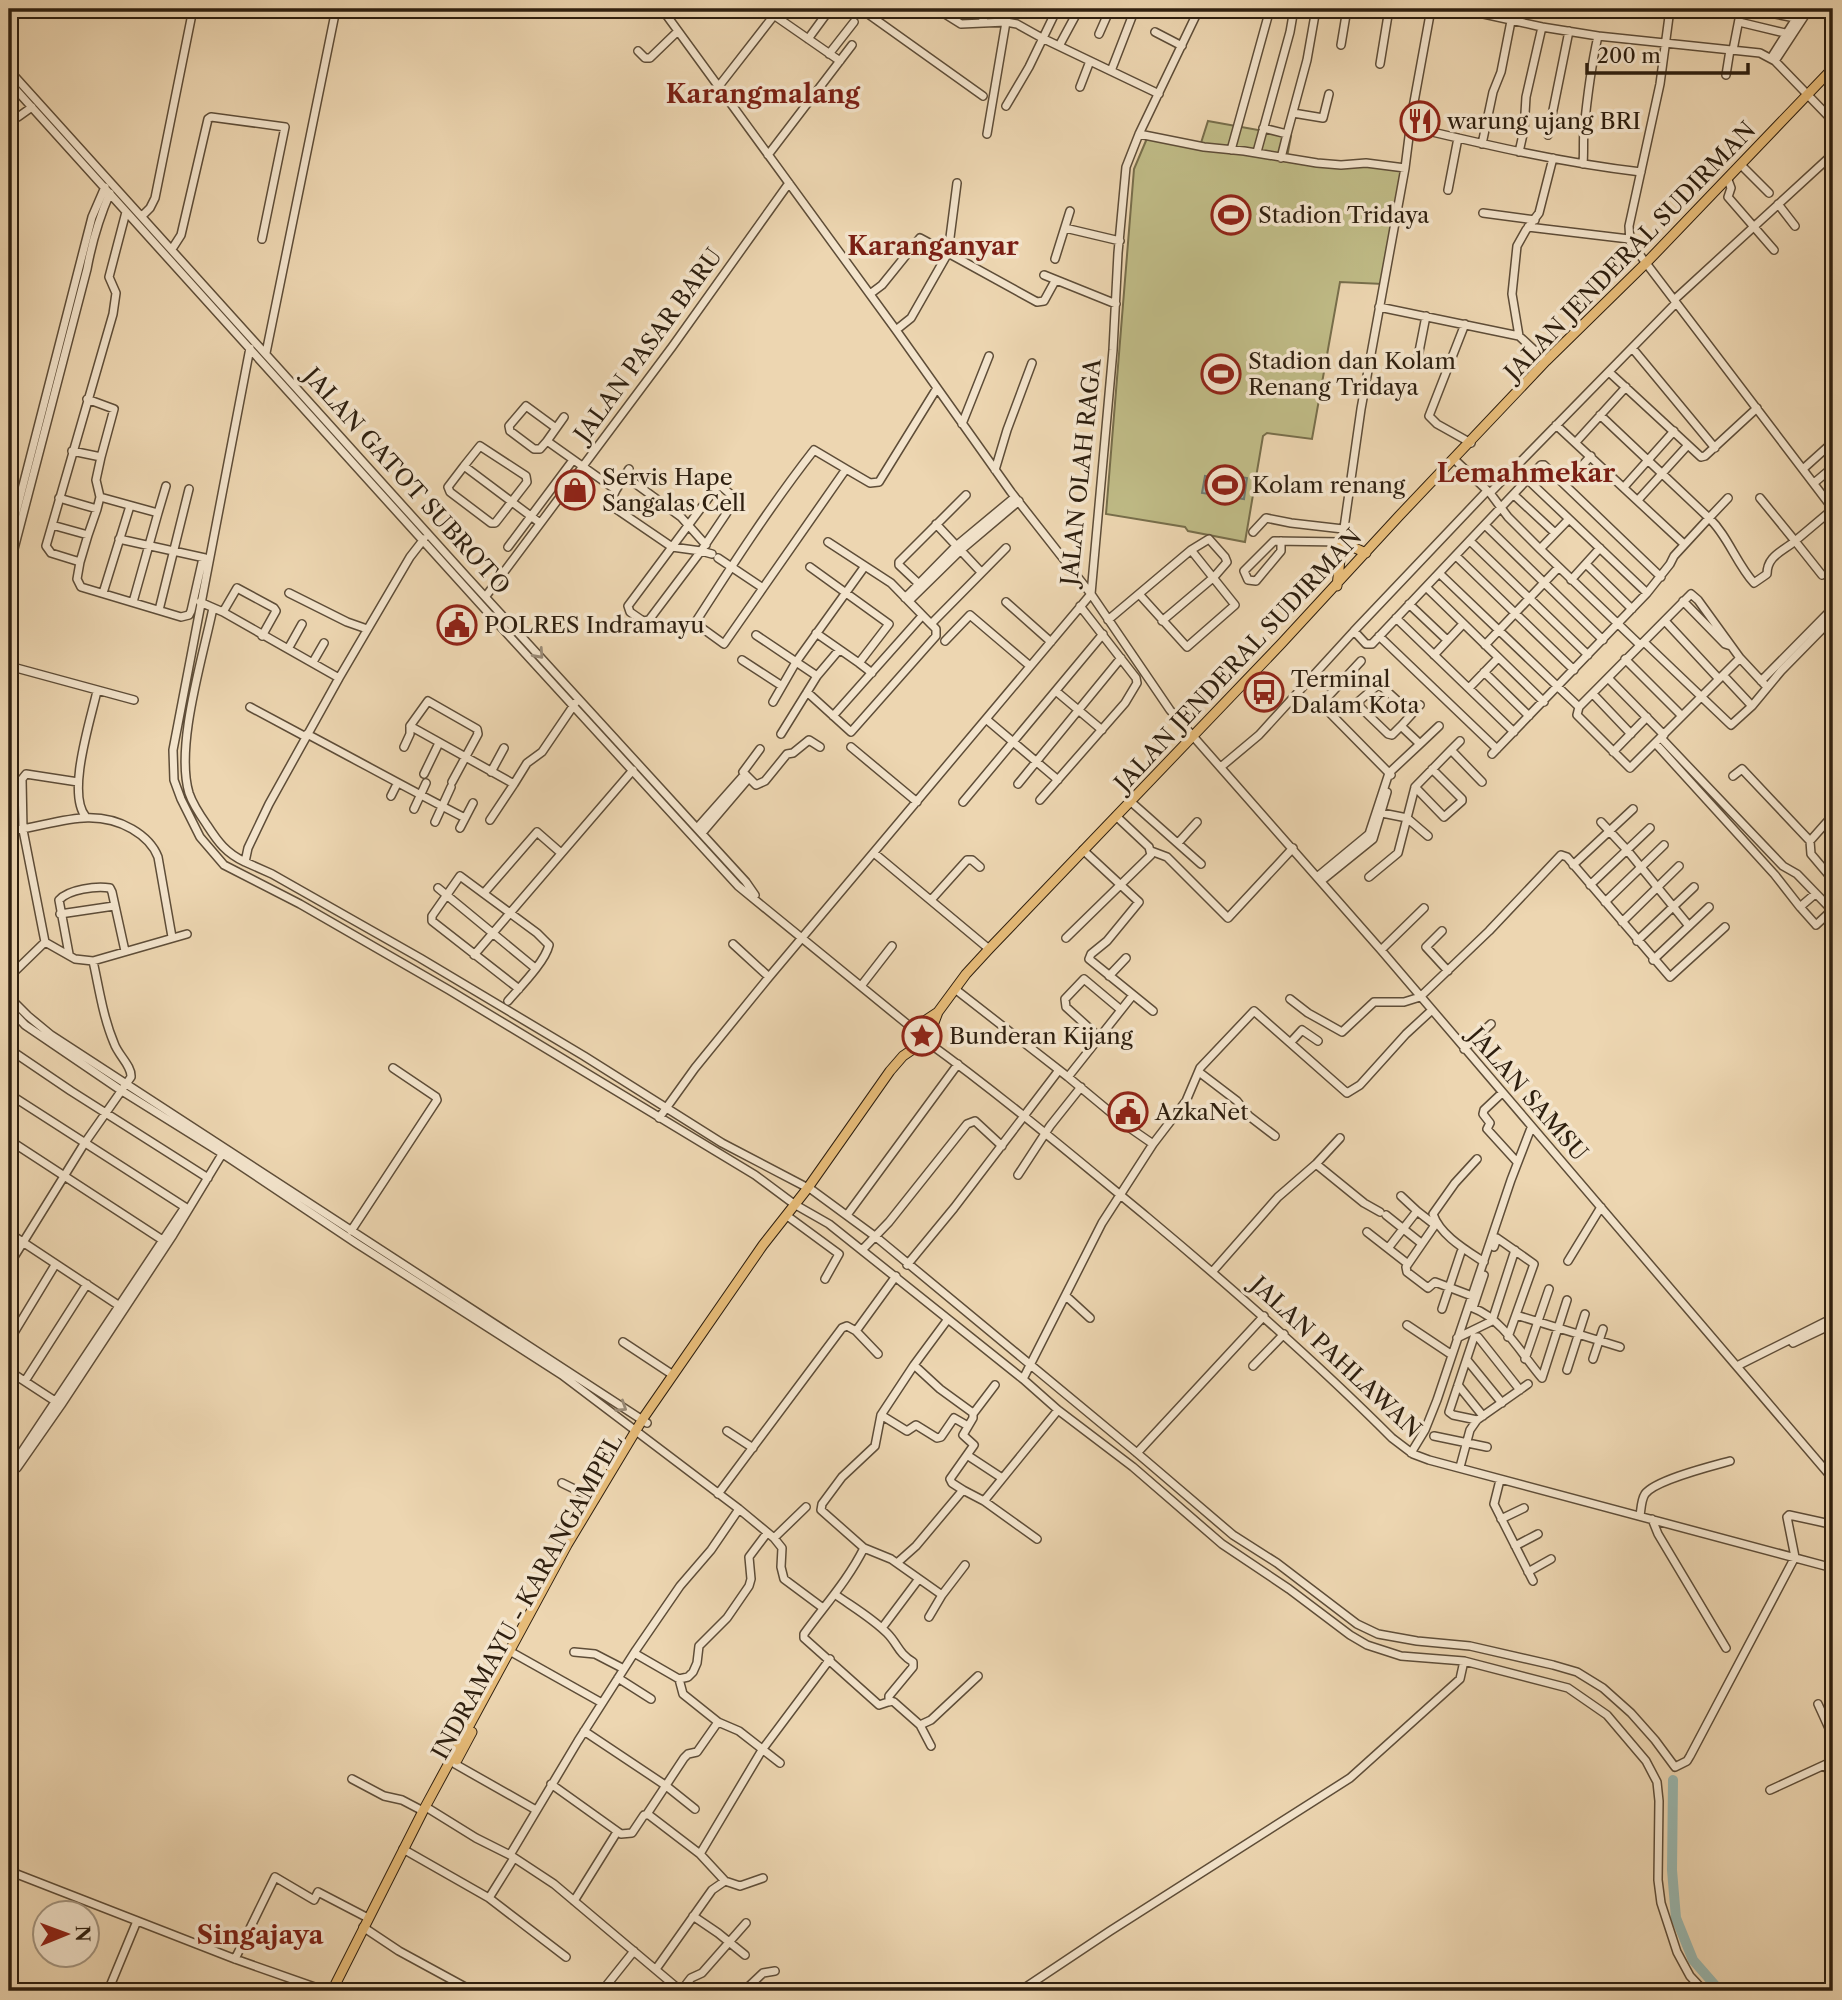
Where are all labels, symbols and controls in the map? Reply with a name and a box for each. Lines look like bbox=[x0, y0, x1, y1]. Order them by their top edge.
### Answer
scale bar bbox=[1587, 32, 1748, 76]
text: 200 m bbox=[1597, 43, 1661, 68]
district label: Karangmalang bbox=[666, 78, 861, 110]
restaurant icon: warung ujang BRI bbox=[1399, 100, 1441, 142]
place label: warung ujang BRI bbox=[1446, 107, 1641, 135]
street label: JALAN JENDERAL SUDIRMAN bbox=[1497, 116, 1761, 388]
sports icon: Stadion Tridaya bbox=[1210, 194, 1252, 236]
place label: Stadion Tridaya bbox=[1258, 201, 1430, 229]
district label: Karanganyar bbox=[847, 230, 1019, 262]
street label: JALAN PASAR BARU bbox=[567, 242, 728, 450]
place label: Stadion dan Kolam Renang Tridaya bbox=[1248, 347, 1456, 401]
sports icon: Stadion dan Kolam Renang Tridaya bbox=[1200, 353, 1242, 395]
street label: JALAN OLAH RAGA bbox=[1055, 356, 1107, 590]
street label: JALAN GATOT SUBROTO bbox=[296, 360, 516, 600]
district label: Lemahmekar bbox=[1437, 457, 1615, 489]
place label: Servis Hape Sangalas Cell bbox=[602, 463, 746, 517]
sports icon: Kolam renang bbox=[1204, 464, 1246, 506]
shop icon: Servis Hape Sangalas Cell bbox=[554, 469, 596, 511]
place label: Kolam renang bbox=[1252, 471, 1406, 499]
street label: JALAN JENDERAL SUDIRMAN bbox=[1107, 523, 1367, 799]
public building icon: POLRES Indramayu bbox=[436, 604, 478, 646]
place label: POLRES Indramayu bbox=[484, 611, 704, 639]
one-way arrow bbox=[531, 646, 543, 659]
place label: Terminal Dalam Kota bbox=[1291, 665, 1421, 719]
bus stop icon: Terminal Dalam Kota bbox=[1243, 671, 1285, 713]
place icon: Bunderan Kijang bbox=[901, 1015, 943, 1057]
street label: JALAN SAMSU bbox=[1460, 1019, 1594, 1167]
place label: Bunderan Kijang bbox=[949, 1022, 1134, 1050]
public building icon: AzkaNet bbox=[1107, 1091, 1149, 1133]
place label: AzkaNet bbox=[1154, 1098, 1248, 1126]
street label: JALAN PAHLAWAN bbox=[1243, 1269, 1427, 1443]
one-way arrow bbox=[615, 1399, 628, 1412]
street label: INDRAMAYU - KARANGAMPEL bbox=[426, 1430, 628, 1764]
north arrow bbox=[32, 1898, 102, 1968]
district label: Singajaya bbox=[196, 1919, 325, 1951]
text: N bbox=[71, 1925, 94, 1942]

